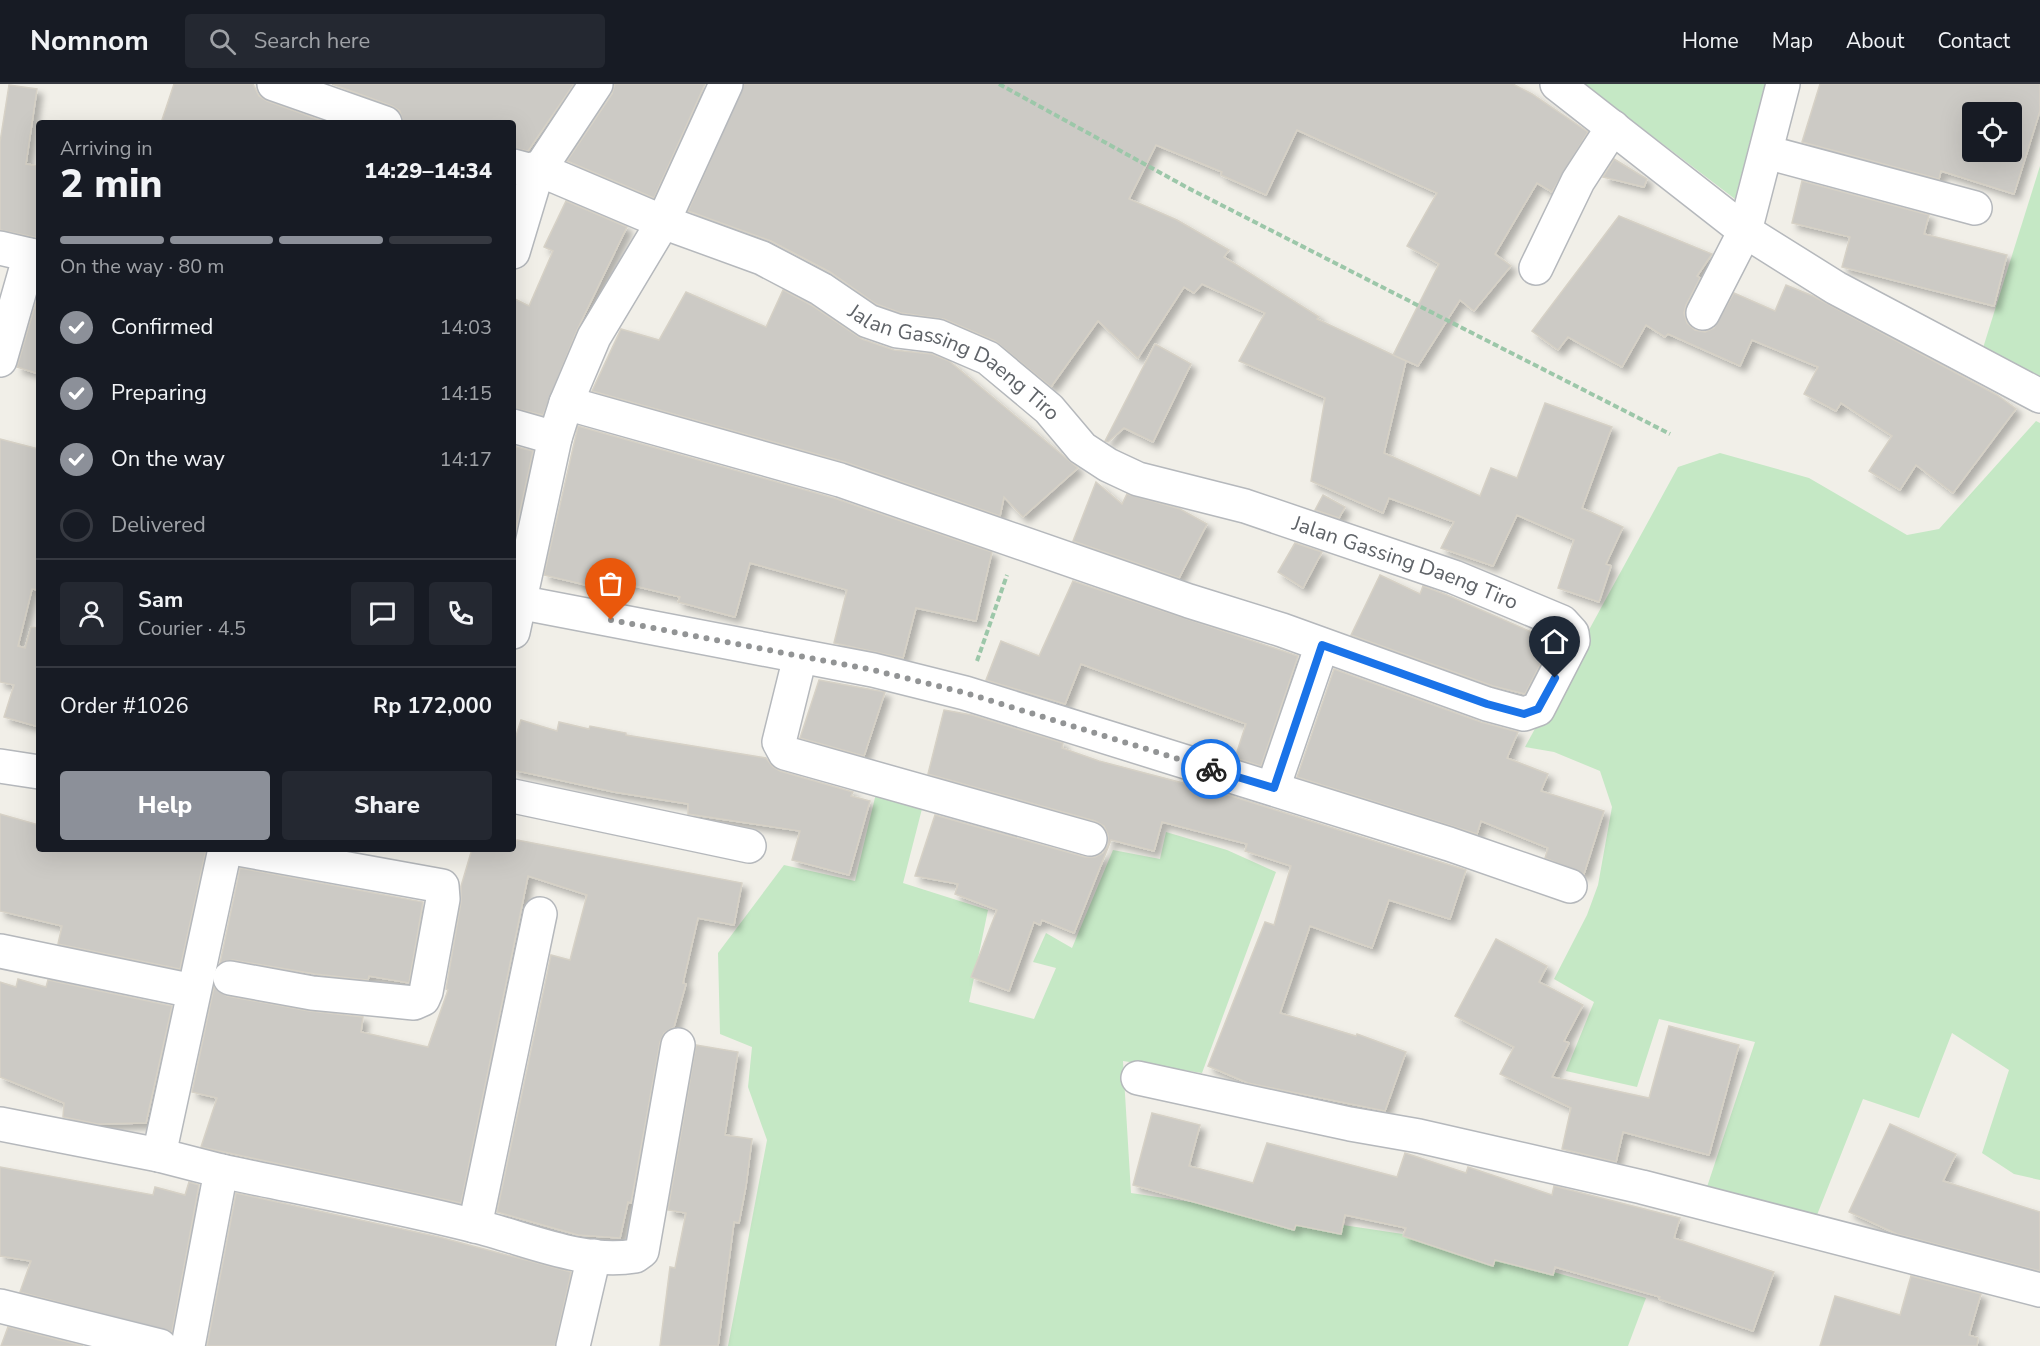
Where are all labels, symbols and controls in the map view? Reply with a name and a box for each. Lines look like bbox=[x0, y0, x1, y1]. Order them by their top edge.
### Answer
search box bbox=[185, 14, 605, 68]
text: Nomnom bbox=[30, 22, 149, 60]
icon: search bbox=[206, 25, 239, 58]
text: Search here bbox=[254, 26, 370, 56]
text: Home bbox=[1682, 27, 1739, 55]
text: Map bbox=[1772, 27, 1813, 55]
text: About bbox=[1846, 27, 1904, 55]
text: Contact bbox=[1937, 27, 2010, 55]
map controls bbox=[1962, 102, 2022, 162]
button: locate bbox=[1962, 102, 2022, 162]
text: Arriving in bbox=[60, 135, 153, 162]
text: 14:29–14:34 bbox=[364, 156, 492, 186]
text: 2 min bbox=[60, 158, 163, 211]
text: On the way · 80 m bbox=[60, 253, 224, 280]
street label: Jalan Gassing Daeng Tiro bbox=[842, 297, 1067, 426]
icon: check bbox=[60, 311, 93, 344]
text: Confirmed bbox=[111, 312, 213, 342]
text: 14:03 bbox=[439, 314, 492, 341]
icon: check bbox=[60, 377, 93, 410]
text: Preparing bbox=[111, 378, 207, 408]
text: 14:15 bbox=[439, 380, 492, 407]
icon: check bbox=[60, 443, 93, 476]
text: On the way bbox=[111, 444, 225, 474]
text: 14:17 bbox=[439, 446, 492, 473]
street label: Jalan Gassing Daeng Tiro bbox=[1288, 509, 1522, 616]
text: Delivered bbox=[111, 510, 206, 540]
pin bbox=[585, 558, 636, 620]
icon: bag bbox=[594, 567, 627, 600]
button: person bbox=[60, 582, 123, 645]
button: chat bbox=[351, 582, 414, 645]
button: phone bbox=[429, 582, 492, 645]
text: Sam bbox=[138, 585, 183, 615]
text: Courier · 4.5 bbox=[138, 615, 246, 642]
pin bbox=[1529, 616, 1580, 678]
icon: home bbox=[1538, 625, 1571, 658]
text: Order #1026 bbox=[60, 691, 189, 721]
text: Rp 172,000 bbox=[373, 691, 492, 721]
courier bbox=[1181, 739, 1241, 799]
icon: bike bbox=[1195, 753, 1228, 786]
button: Help bbox=[60, 771, 270, 840]
button: Share bbox=[282, 771, 492, 840]

